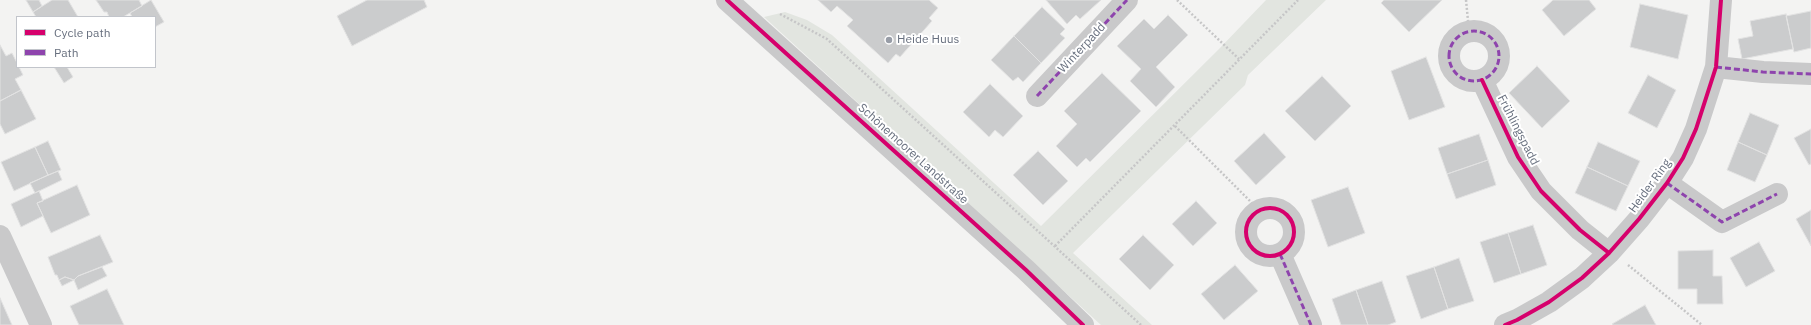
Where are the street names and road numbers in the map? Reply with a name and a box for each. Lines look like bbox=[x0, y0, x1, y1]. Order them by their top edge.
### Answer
street label: Winterpadd bbox=[1055, 20, 1109, 76]
street label: Frühlingspadd bbox=[1494, 92, 1542, 168]
street label: Schönemoorer Landstraße bbox=[855, 101, 971, 207]
street label: Heider Ring bbox=[1626, 156, 1674, 216]

